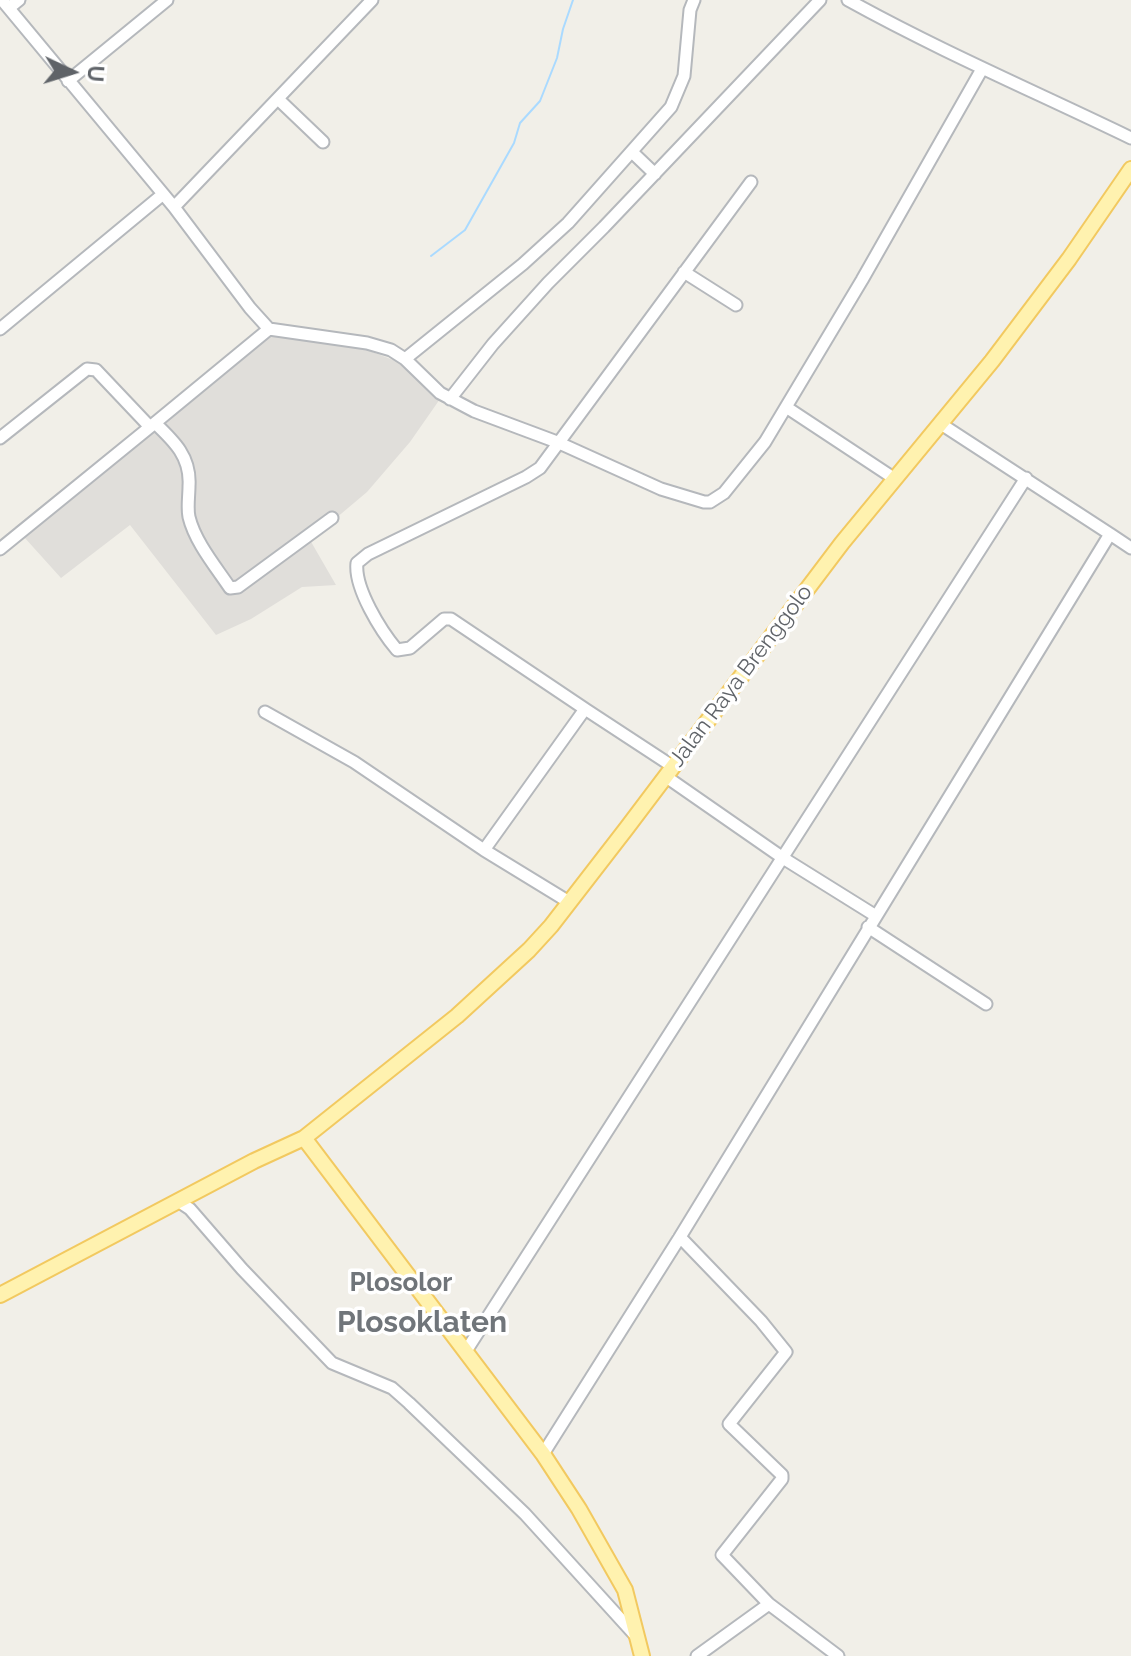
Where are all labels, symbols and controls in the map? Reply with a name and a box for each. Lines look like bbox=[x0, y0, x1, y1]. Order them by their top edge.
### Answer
north arrow bbox=[32, 32, 112, 112]
text: U bbox=[82, 65, 109, 83]
street label: Jalan Raya Brenggolo bbox=[664, 580, 818, 772]
district label: Plosolor bbox=[350, 1267, 452, 1299]
district label: Plosoklaten bbox=[337, 1305, 507, 1341]

